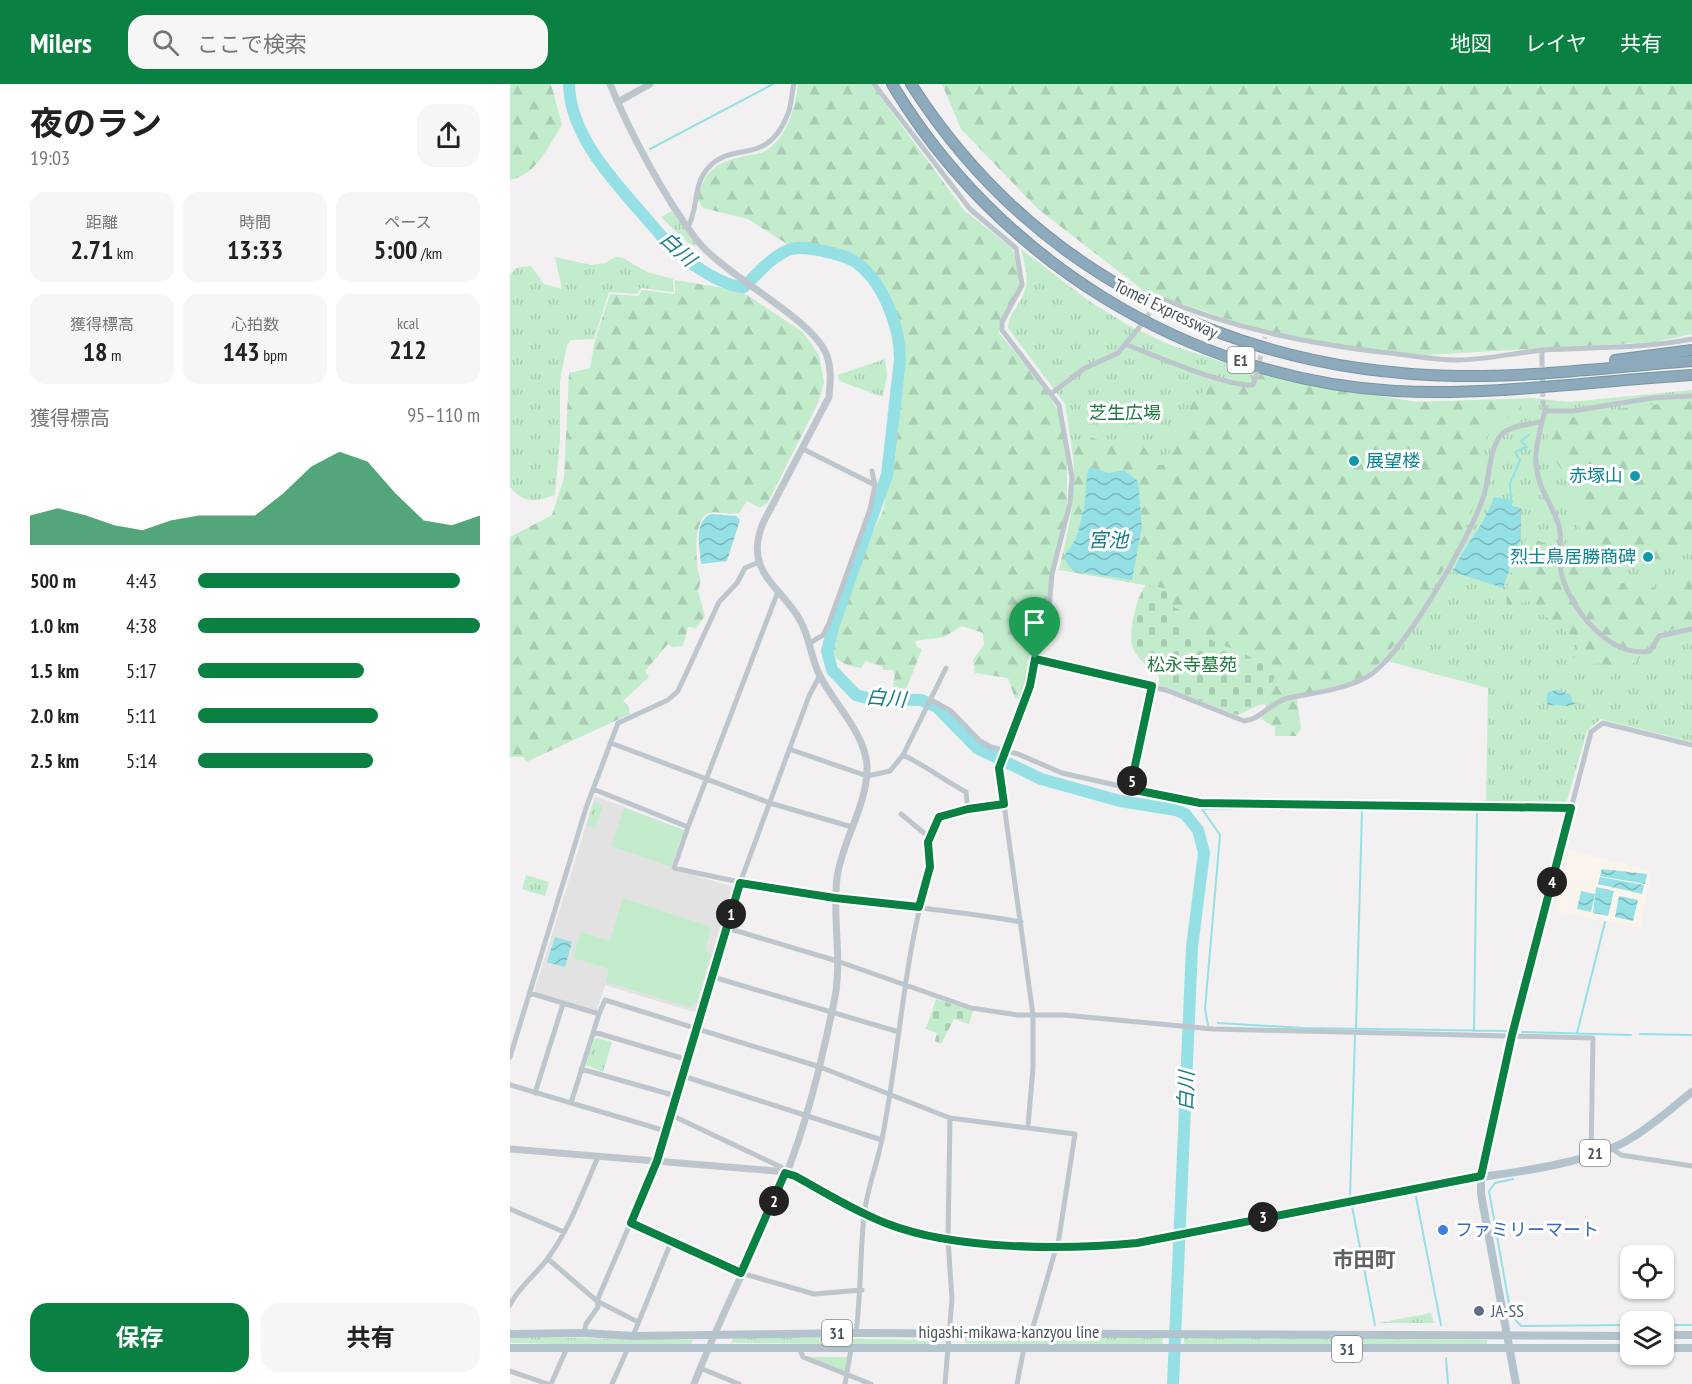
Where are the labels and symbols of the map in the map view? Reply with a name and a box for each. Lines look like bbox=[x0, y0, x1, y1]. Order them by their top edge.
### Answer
water label: 白川 bbox=[654, 226, 703, 273]
street label: Tomei Expressway bbox=[1110, 273, 1222, 344]
road number: E1 bbox=[1228, 347, 1254, 373]
park label: 芝生広場 bbox=[1089, 401, 1161, 424]
place label: 展望楼 bbox=[1366, 449, 1420, 472]
marker: 展望楼 bbox=[1347, 454, 1361, 468]
place label: 赤塚山 bbox=[1569, 464, 1623, 487]
marker: 赤塚山 bbox=[1628, 469, 1642, 483]
water label: 宮池 bbox=[1088, 527, 1130, 553]
place label: 烈士鳥居勝商碑 bbox=[1510, 545, 1636, 568]
marker: 烈士鳥居勝商碑 bbox=[1641, 550, 1655, 564]
pin bbox=[1009, 597, 1060, 659]
park label: 松永寺墓苑 bbox=[1147, 653, 1237, 676]
water label: 白川 bbox=[865, 683, 909, 713]
pin: 5 bbox=[1117, 766, 1147, 796]
pin: 4 bbox=[1537, 867, 1567, 897]
pin: 1 bbox=[716, 899, 746, 929]
water label: 白川 bbox=[1172, 1069, 1200, 1111]
road number: 21 bbox=[1580, 1140, 1610, 1166]
pin: 2 bbox=[759, 1186, 789, 1216]
pin: 3 bbox=[1248, 1202, 1278, 1232]
place label: ファミリーマート bbox=[1455, 1218, 1599, 1241]
marker: ファミリーマート bbox=[1436, 1223, 1450, 1237]
district label: 市田町 bbox=[1333, 1246, 1396, 1273]
place label: JA-SS bbox=[1490, 1299, 1524, 1322]
marker: JA-SS bbox=[1472, 1304, 1486, 1318]
road number: 31 bbox=[822, 1320, 852, 1346]
street label: higashi-mikawa-kanzyou line bbox=[919, 1320, 1099, 1343]
road number: 31 bbox=[1332, 1336, 1362, 1362]

